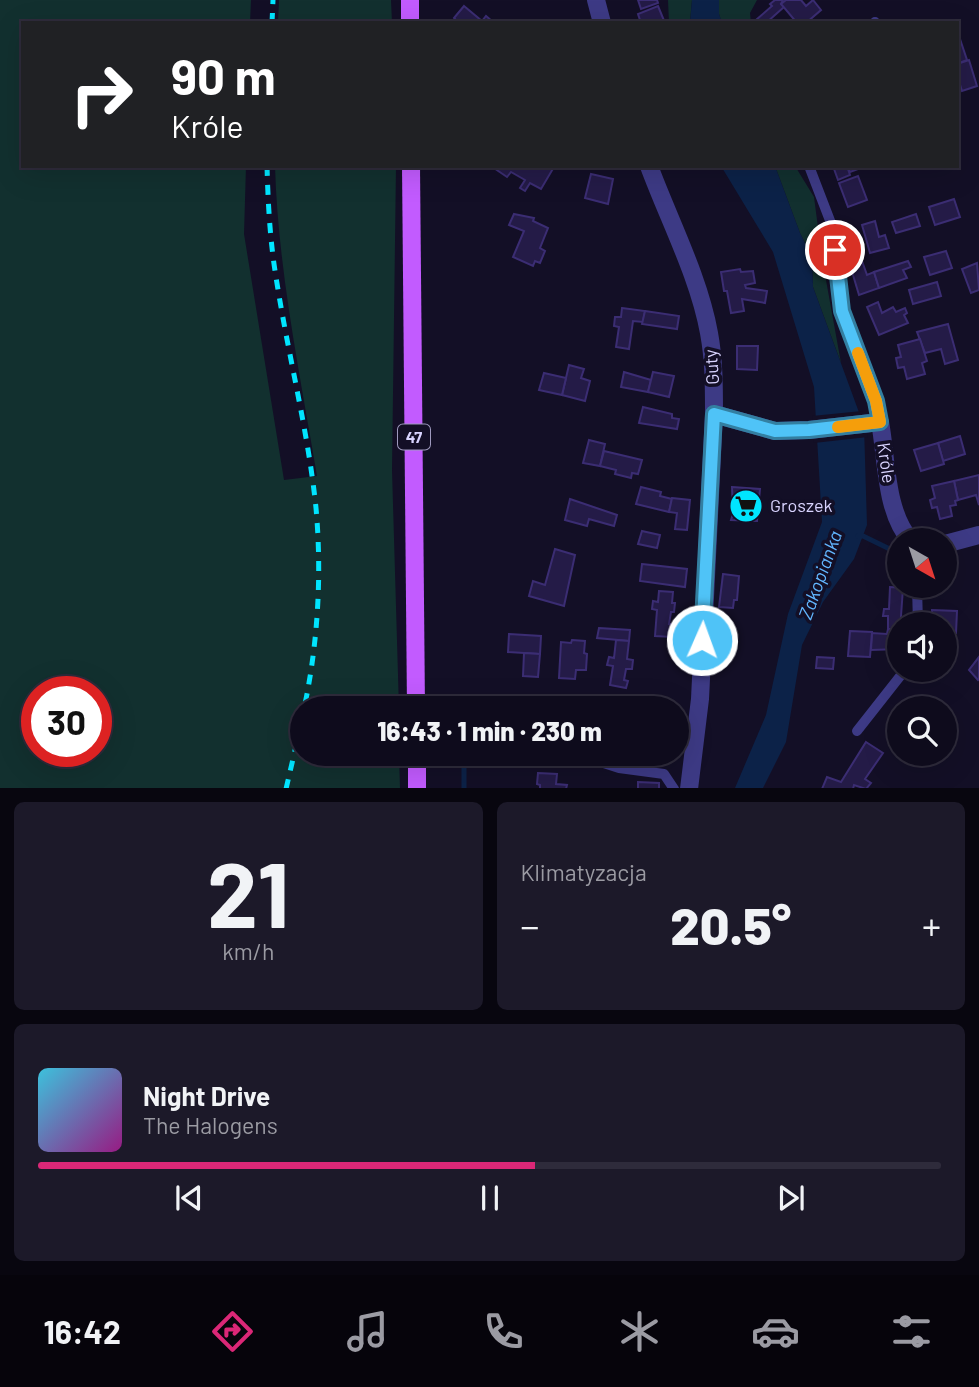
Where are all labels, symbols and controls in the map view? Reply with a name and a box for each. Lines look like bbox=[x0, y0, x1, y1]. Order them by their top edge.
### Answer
text: 90 m bbox=[171, 46, 276, 105]
icon: right bbox=[56, 49, 147, 140]
text: Króle bbox=[171, 106, 244, 144]
pin bbox=[805, 220, 865, 280]
icon: arrive bbox=[816, 231, 854, 269]
street label: Guty bbox=[699, 349, 723, 386]
road number: 47 bbox=[398, 424, 430, 450]
street label: Króle bbox=[873, 441, 901, 485]
supermarket icon: Groszek bbox=[727, 487, 765, 525]
place label: Groszek bbox=[770, 494, 833, 516]
water label: Zakopianka bbox=[793, 527, 846, 622]
north arrow bbox=[887, 528, 957, 598]
map controls bbox=[887, 528, 957, 766]
position arrow bbox=[665, 603, 739, 677]
button: sound bbox=[887, 612, 957, 682]
speed limit sign: 30 bbox=[21, 676, 112, 767]
button: search bbox=[887, 696, 957, 766]
text: 16:43 · 1 min · 230 m bbox=[377, 715, 602, 746]
text: 21 bbox=[207, 837, 290, 946]
text: Klimatyzacja bbox=[521, 858, 647, 886]
text: 20.5° bbox=[670, 893, 791, 955]
text: − bbox=[521, 902, 540, 948]
text: + bbox=[922, 902, 941, 948]
text: km/h bbox=[222, 937, 274, 965]
text: Night Drive bbox=[143, 1080, 270, 1111]
text: The Halogens bbox=[143, 1111, 278, 1139]
icon: previous bbox=[170, 1179, 208, 1217]
icon: pause bbox=[471, 1179, 509, 1217]
icon: next bbox=[772, 1179, 810, 1217]
icon: directions bbox=[208, 1307, 257, 1356]
icon: music bbox=[343, 1307, 392, 1356]
icon: phone bbox=[479, 1307, 528, 1356]
icon: climate bbox=[615, 1307, 664, 1356]
icon: car bbox=[751, 1307, 800, 1356]
icon: filters bbox=[887, 1307, 936, 1356]
text: 16:42 bbox=[43, 1312, 121, 1350]

